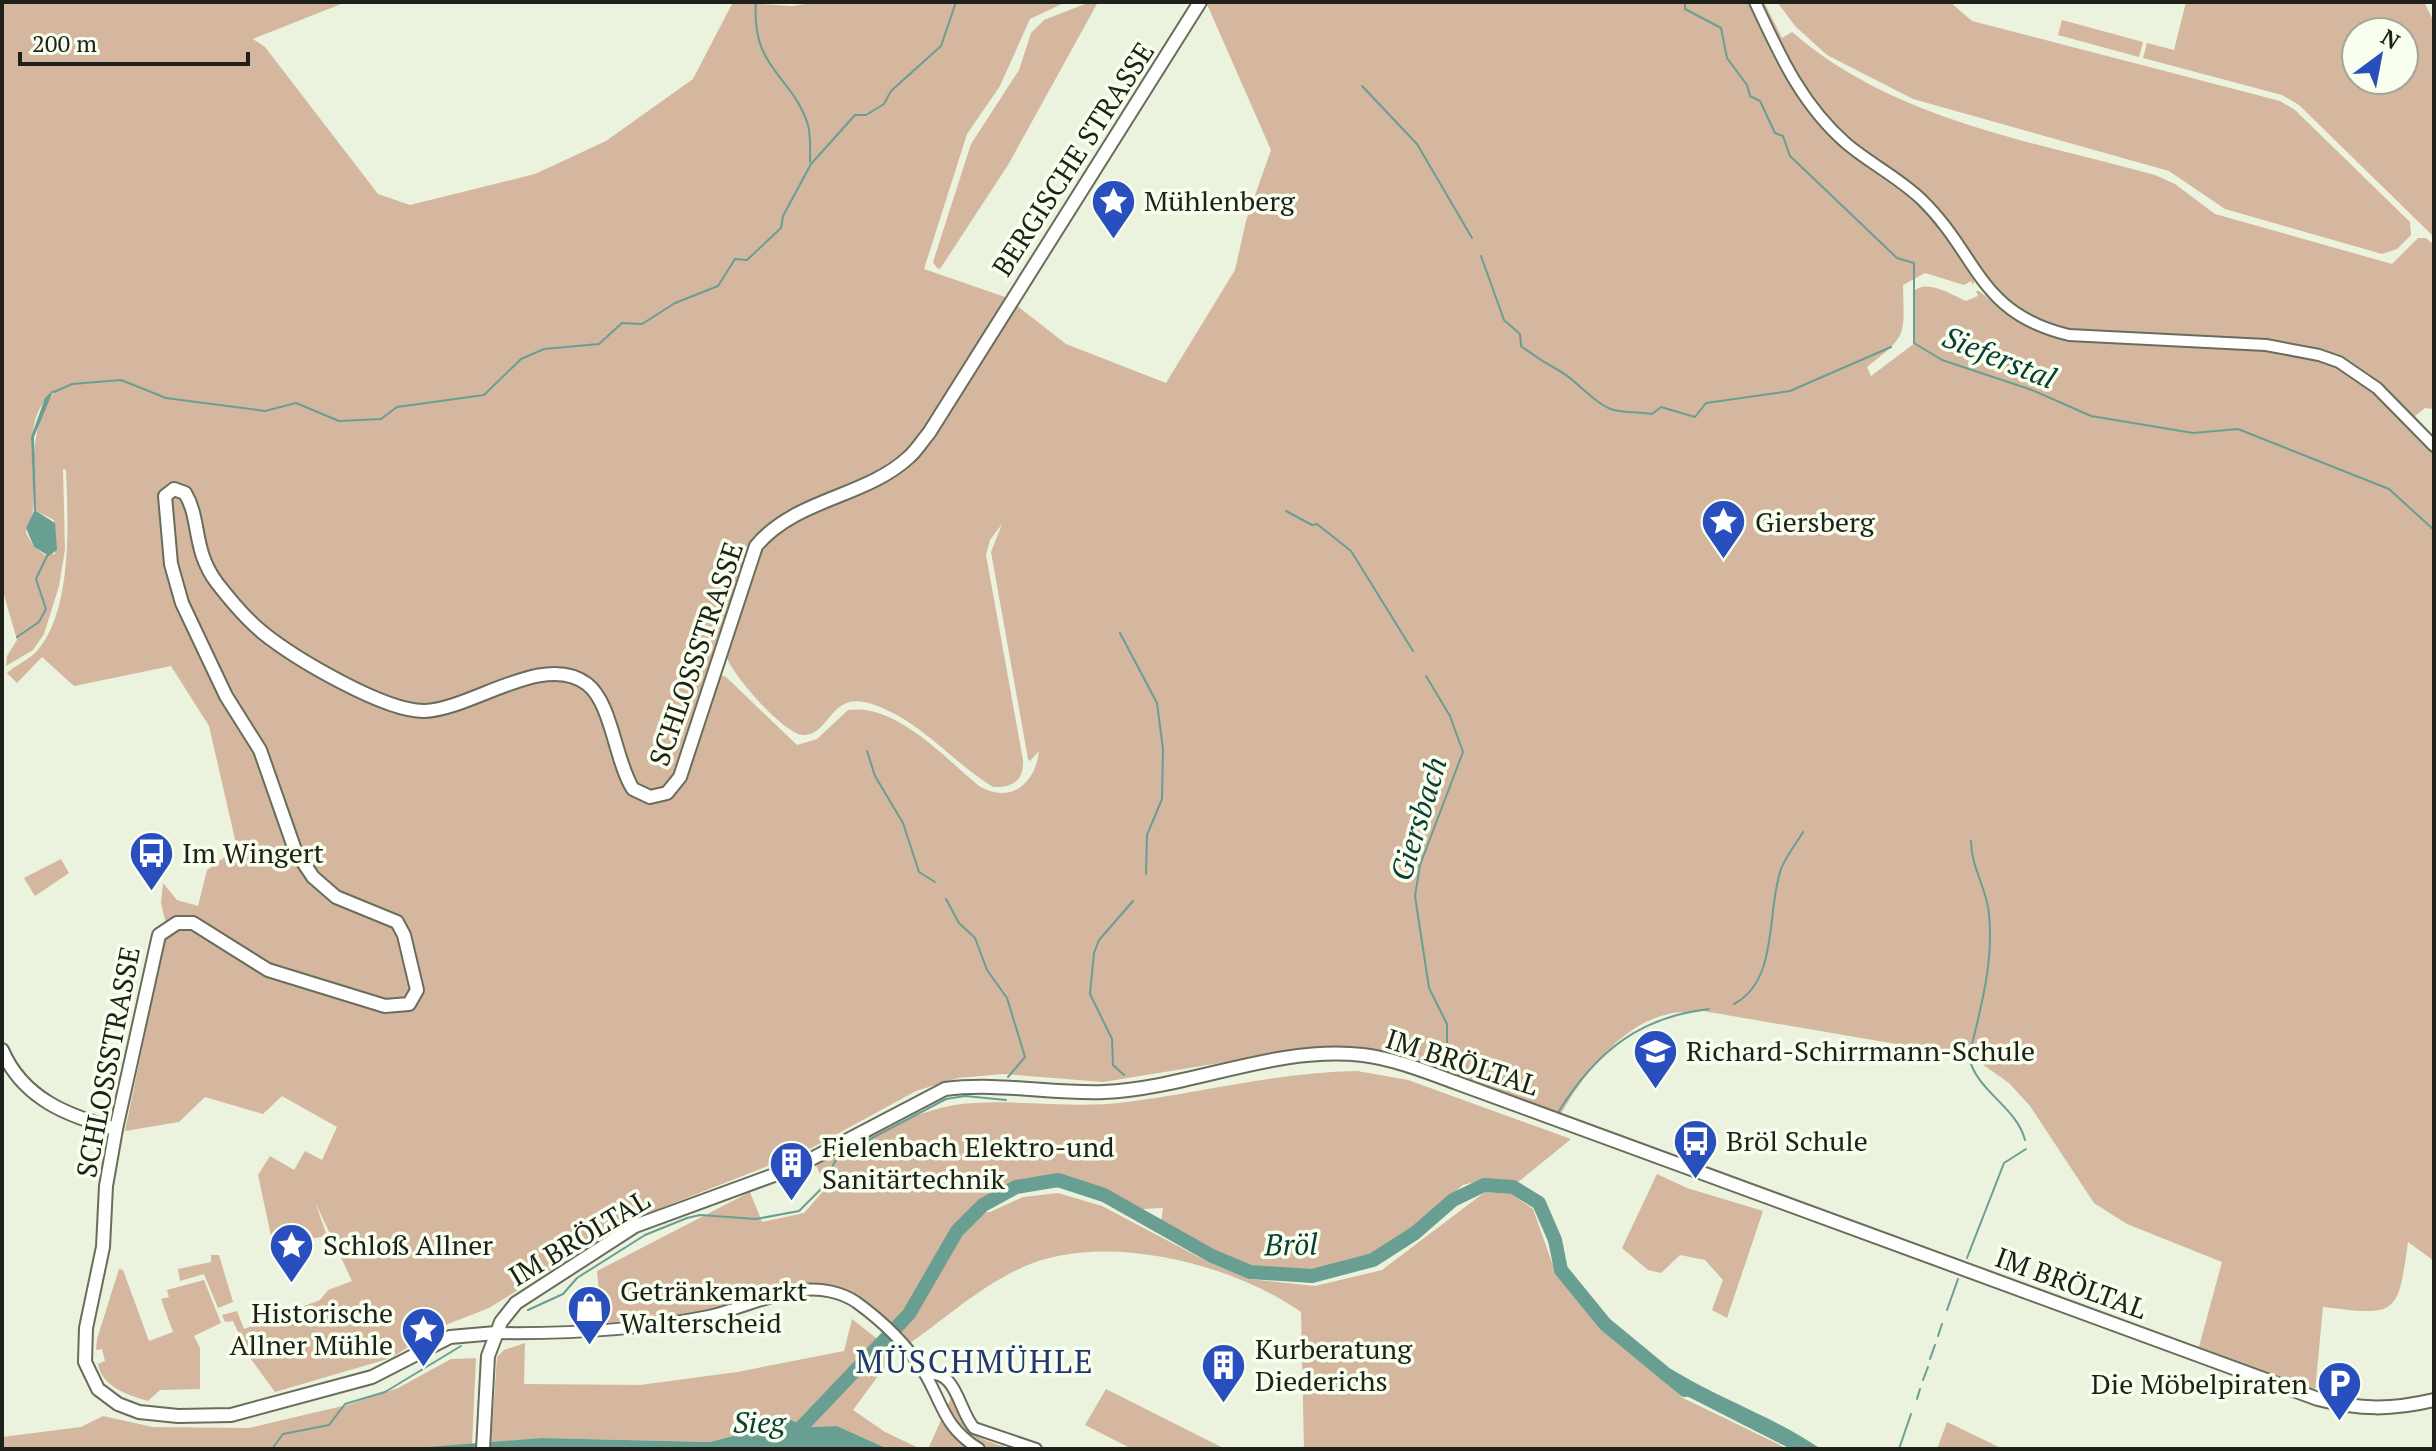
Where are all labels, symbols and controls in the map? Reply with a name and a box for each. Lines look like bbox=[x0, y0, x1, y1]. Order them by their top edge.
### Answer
scale bar bbox=[20, 16, 248, 66]
north arrow bbox=[2340, 16, 2420, 96]
text: N bbox=[2376, 22, 2406, 55]
text: 200 m bbox=[32, 27, 97, 59]
street label: BERGISCHE STRASSE bbox=[983, 35, 1162, 283]
place icon: Mühlenberg bbox=[1089, 177, 1137, 240]
place label: Mühlenberg bbox=[1144, 182, 1296, 219]
water label: Sieferstal bbox=[1937, 316, 2063, 398]
place icon: Giersberg bbox=[1700, 498, 1748, 561]
place label: Giersberg bbox=[1755, 503, 1876, 540]
street label: SCHLOSSSTRASSE bbox=[640, 537, 751, 771]
water label: Giersbach bbox=[1380, 752, 1456, 885]
bus stop icon: Im Wingert bbox=[127, 829, 175, 892]
place label: Im Wingert bbox=[182, 834, 325, 871]
street label: SCHLOSSSTRASSE bbox=[67, 943, 148, 1181]
street label: IM BRÖLTAL bbox=[1381, 1020, 1543, 1104]
school or university icon: Richard-Schirrmann-Schule bbox=[1631, 1027, 1679, 1090]
place label: Richard-Schirrmann-Schule bbox=[1686, 1032, 2035, 1069]
bus stop icon: Bröl Schule bbox=[1671, 1117, 1719, 1180]
place label: Bröl Schule bbox=[1726, 1122, 1868, 1159]
place label: Fielenbach Elektro-und Sanitärtechnik bbox=[822, 1128, 1115, 1197]
building icon: Fielenbach Elektro-und Sanitärtechnik bbox=[767, 1139, 815, 1202]
street label: IM BRÖLTAL bbox=[501, 1181, 656, 1294]
place icon: Schloß Allner bbox=[268, 1221, 316, 1284]
water label: Bröl bbox=[1263, 1224, 1319, 1264]
place label: Schloß Allner bbox=[323, 1226, 493, 1263]
street label: IM BRÖLTAL bbox=[1991, 1238, 2152, 1327]
place label: Getränkemarkt Walterscheid bbox=[620, 1272, 808, 1341]
shop icon: Getränkemarkt Walterscheid bbox=[565, 1283, 613, 1346]
place label: Historische Allner Mühle bbox=[229, 1294, 393, 1363]
place icon: Historische Allner Mühle bbox=[400, 1305, 448, 1368]
place label: Kurberatung Diederichs bbox=[1255, 1330, 1413, 1399]
district label: MÜSCHMÜHLE bbox=[855, 1340, 1095, 1382]
building icon: Kurberatung Diederichs bbox=[1200, 1341, 1248, 1404]
parking icon: Die Möbelpiraten bbox=[2315, 1360, 2363, 1423]
place label: Die Möbelpiraten bbox=[2091, 1365, 2308, 1402]
water label: Sieg bbox=[733, 1402, 788, 1442]

